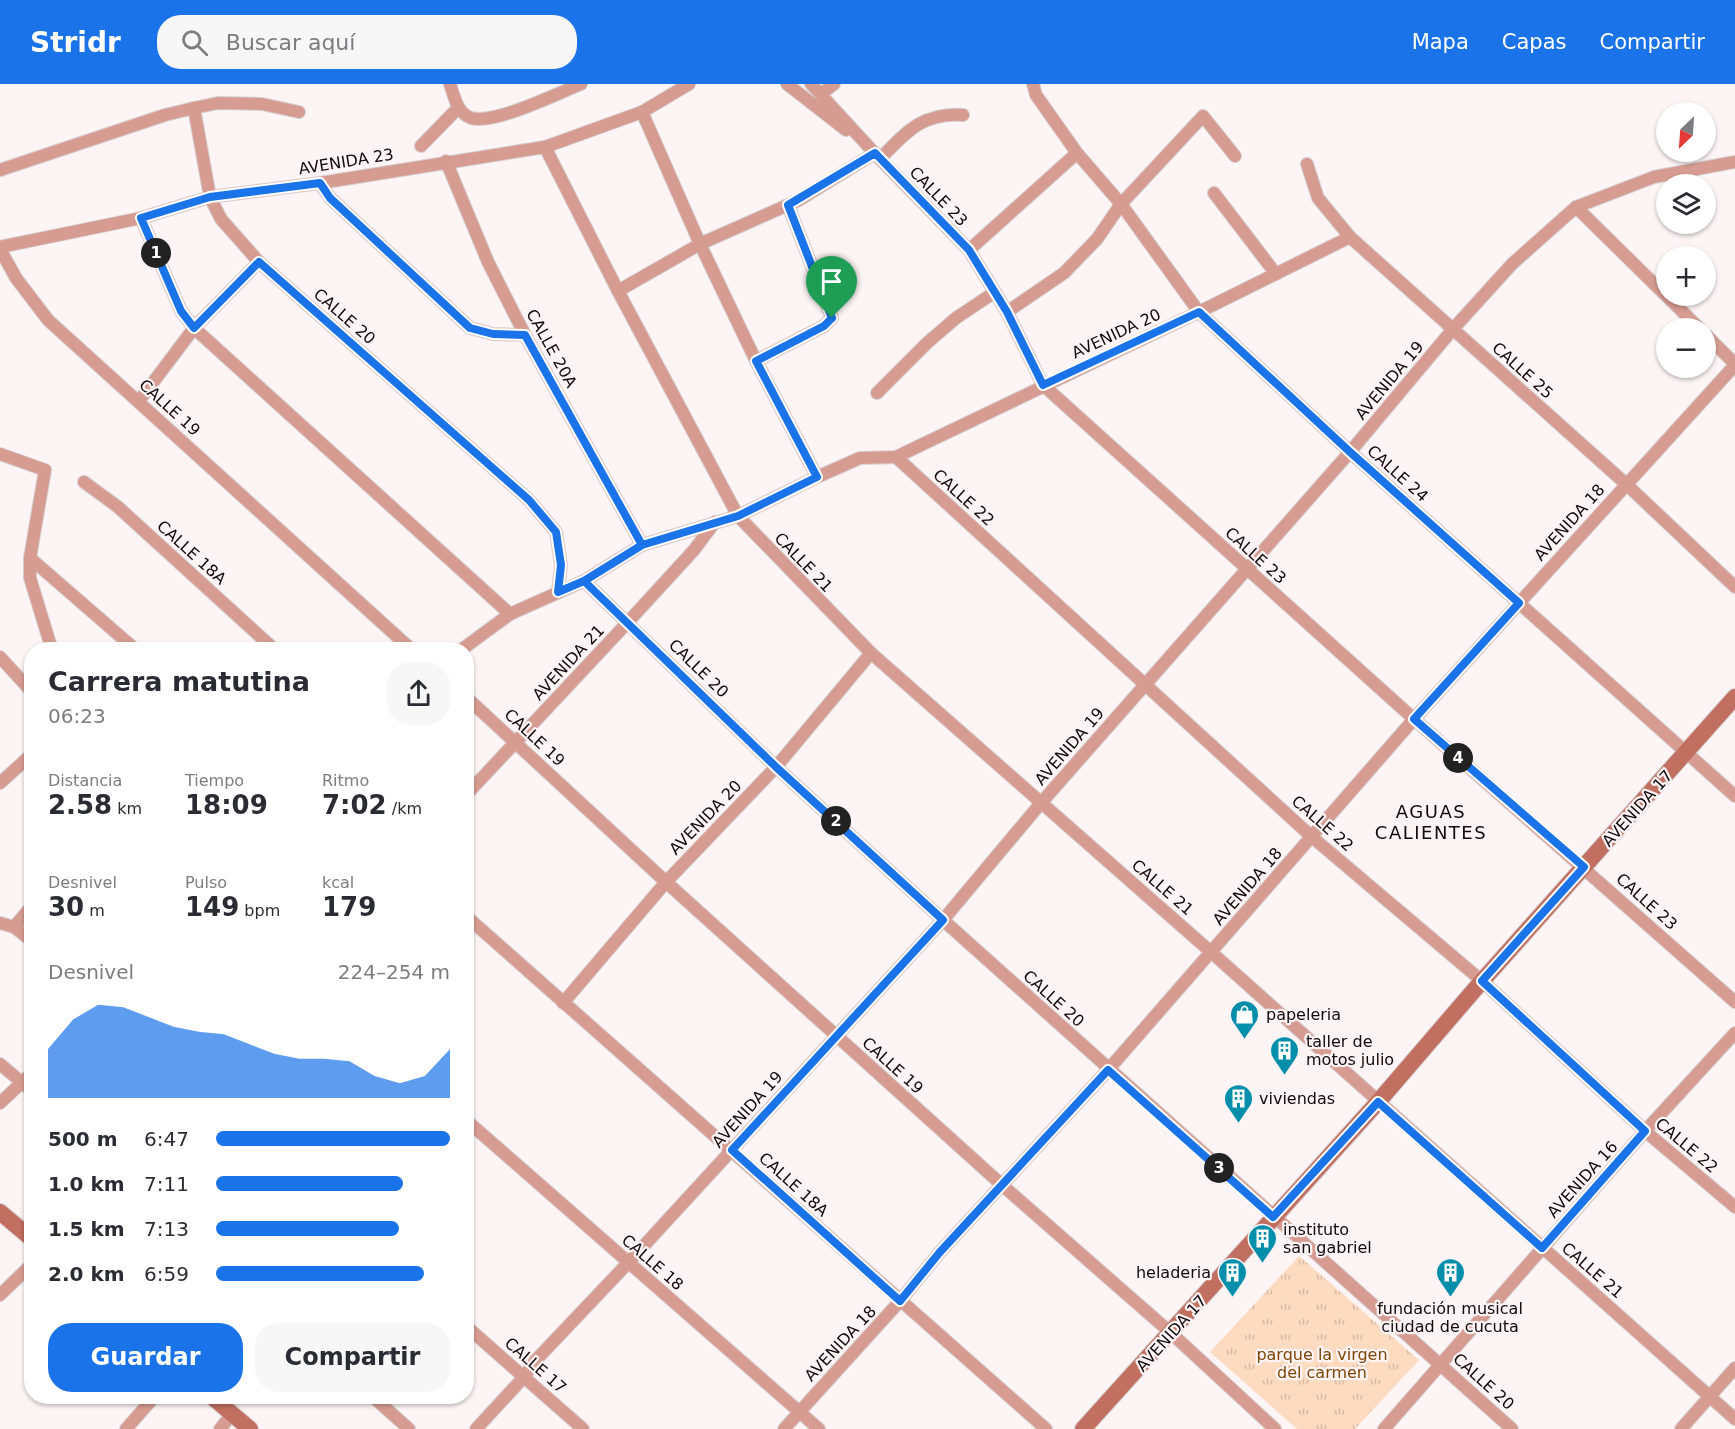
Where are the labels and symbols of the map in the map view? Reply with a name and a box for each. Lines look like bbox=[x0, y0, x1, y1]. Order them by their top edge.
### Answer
north arrow bbox=[1656, 102, 1716, 162]
street label: AVENIDA 23 bbox=[297, 145, 395, 178]
street label: CALLE 23 bbox=[906, 163, 972, 230]
pin: 1 bbox=[141, 238, 171, 268]
pin bbox=[806, 256, 857, 318]
street label: CALLE 20 bbox=[310, 284, 379, 348]
street label: AVENIDA 20 bbox=[1069, 305, 1164, 362]
street label: CALLE 20A bbox=[522, 306, 581, 391]
street label: AVENIDA 19 bbox=[1351, 337, 1428, 423]
street label: CALLE 25 bbox=[1488, 338, 1557, 403]
street label: CALLE 19 bbox=[135, 375, 204, 440]
street label: CALLE 24 bbox=[1363, 441, 1432, 506]
street label: CALLE 22 bbox=[929, 465, 998, 530]
street label: AVENIDA 18 bbox=[1530, 480, 1609, 564]
street label: CALLE 18A bbox=[153, 516, 230, 588]
street label: CALLE 23 bbox=[1221, 523, 1290, 588]
street label: CALLE 21 bbox=[771, 529, 837, 596]
street label: AVENIDA 21 bbox=[529, 621, 608, 704]
street label: CALLE 20 bbox=[665, 635, 732, 701]
street label: AVENIDA 19 bbox=[1031, 704, 1108, 789]
street label: CALLE 19 bbox=[501, 705, 569, 770]
pin: 4 bbox=[1443, 743, 1473, 773]
street label: AVENIDA 17 bbox=[1598, 766, 1677, 850]
street label: AVENIDA 20 bbox=[665, 776, 746, 859]
street label: CALLE 22 bbox=[1288, 791, 1357, 855]
district label: AGUAS CALIENTES bbox=[1375, 801, 1487, 843]
pin: 2 bbox=[821, 806, 851, 836]
street label: AVENIDA 18 bbox=[1209, 844, 1286, 929]
street label: CALLE 21 bbox=[1128, 855, 1197, 919]
street label: CALLE 23 bbox=[1612, 869, 1681, 934]
street label: CALLE 20 bbox=[1019, 966, 1088, 1031]
shop icon: papeleria bbox=[1229, 998, 1261, 1040]
place label: papeleria bbox=[1266, 1005, 1341, 1024]
place label: taller de motos julio bbox=[1306, 1032, 1394, 1069]
street label: CALLE 19 bbox=[858, 1033, 927, 1098]
building icon: taller de motos julio bbox=[1269, 1034, 1301, 1076]
street label: AVENIDA 19 bbox=[708, 1067, 787, 1151]
building icon: viviendas bbox=[1222, 1082, 1254, 1124]
place label: viviendas bbox=[1259, 1089, 1335, 1108]
street label: CALLE 22 bbox=[1652, 1114, 1722, 1177]
street label: AVENIDA 16 bbox=[1543, 1137, 1622, 1221]
street label: CALLE 18A bbox=[755, 1148, 832, 1220]
pin: 3 bbox=[1204, 1153, 1234, 1183]
place label: instituto san gabriel bbox=[1283, 1220, 1372, 1257]
building icon: instituto san gabriel bbox=[1246, 1222, 1278, 1264]
street label: CALLE 18 bbox=[618, 1230, 687, 1294]
street label: CALLE 21 bbox=[1558, 1238, 1627, 1302]
building icon: heladeria bbox=[1216, 1256, 1248, 1298]
building icon: fundación musical ciudad de cucuta bbox=[1434, 1256, 1466, 1298]
place label: heladeria bbox=[1136, 1263, 1211, 1282]
street label: AVENIDA 17 bbox=[1132, 1291, 1211, 1375]
place label: fundación musical ciudad de cucuta bbox=[1377, 1299, 1523, 1336]
street label: AVENIDA 18 bbox=[801, 1302, 880, 1385]
street label: CALLE 17 bbox=[501, 1333, 570, 1397]
park label: parque la virgen del carmen bbox=[1256, 1345, 1388, 1382]
street label: CALLE 20 bbox=[1449, 1349, 1518, 1414]

